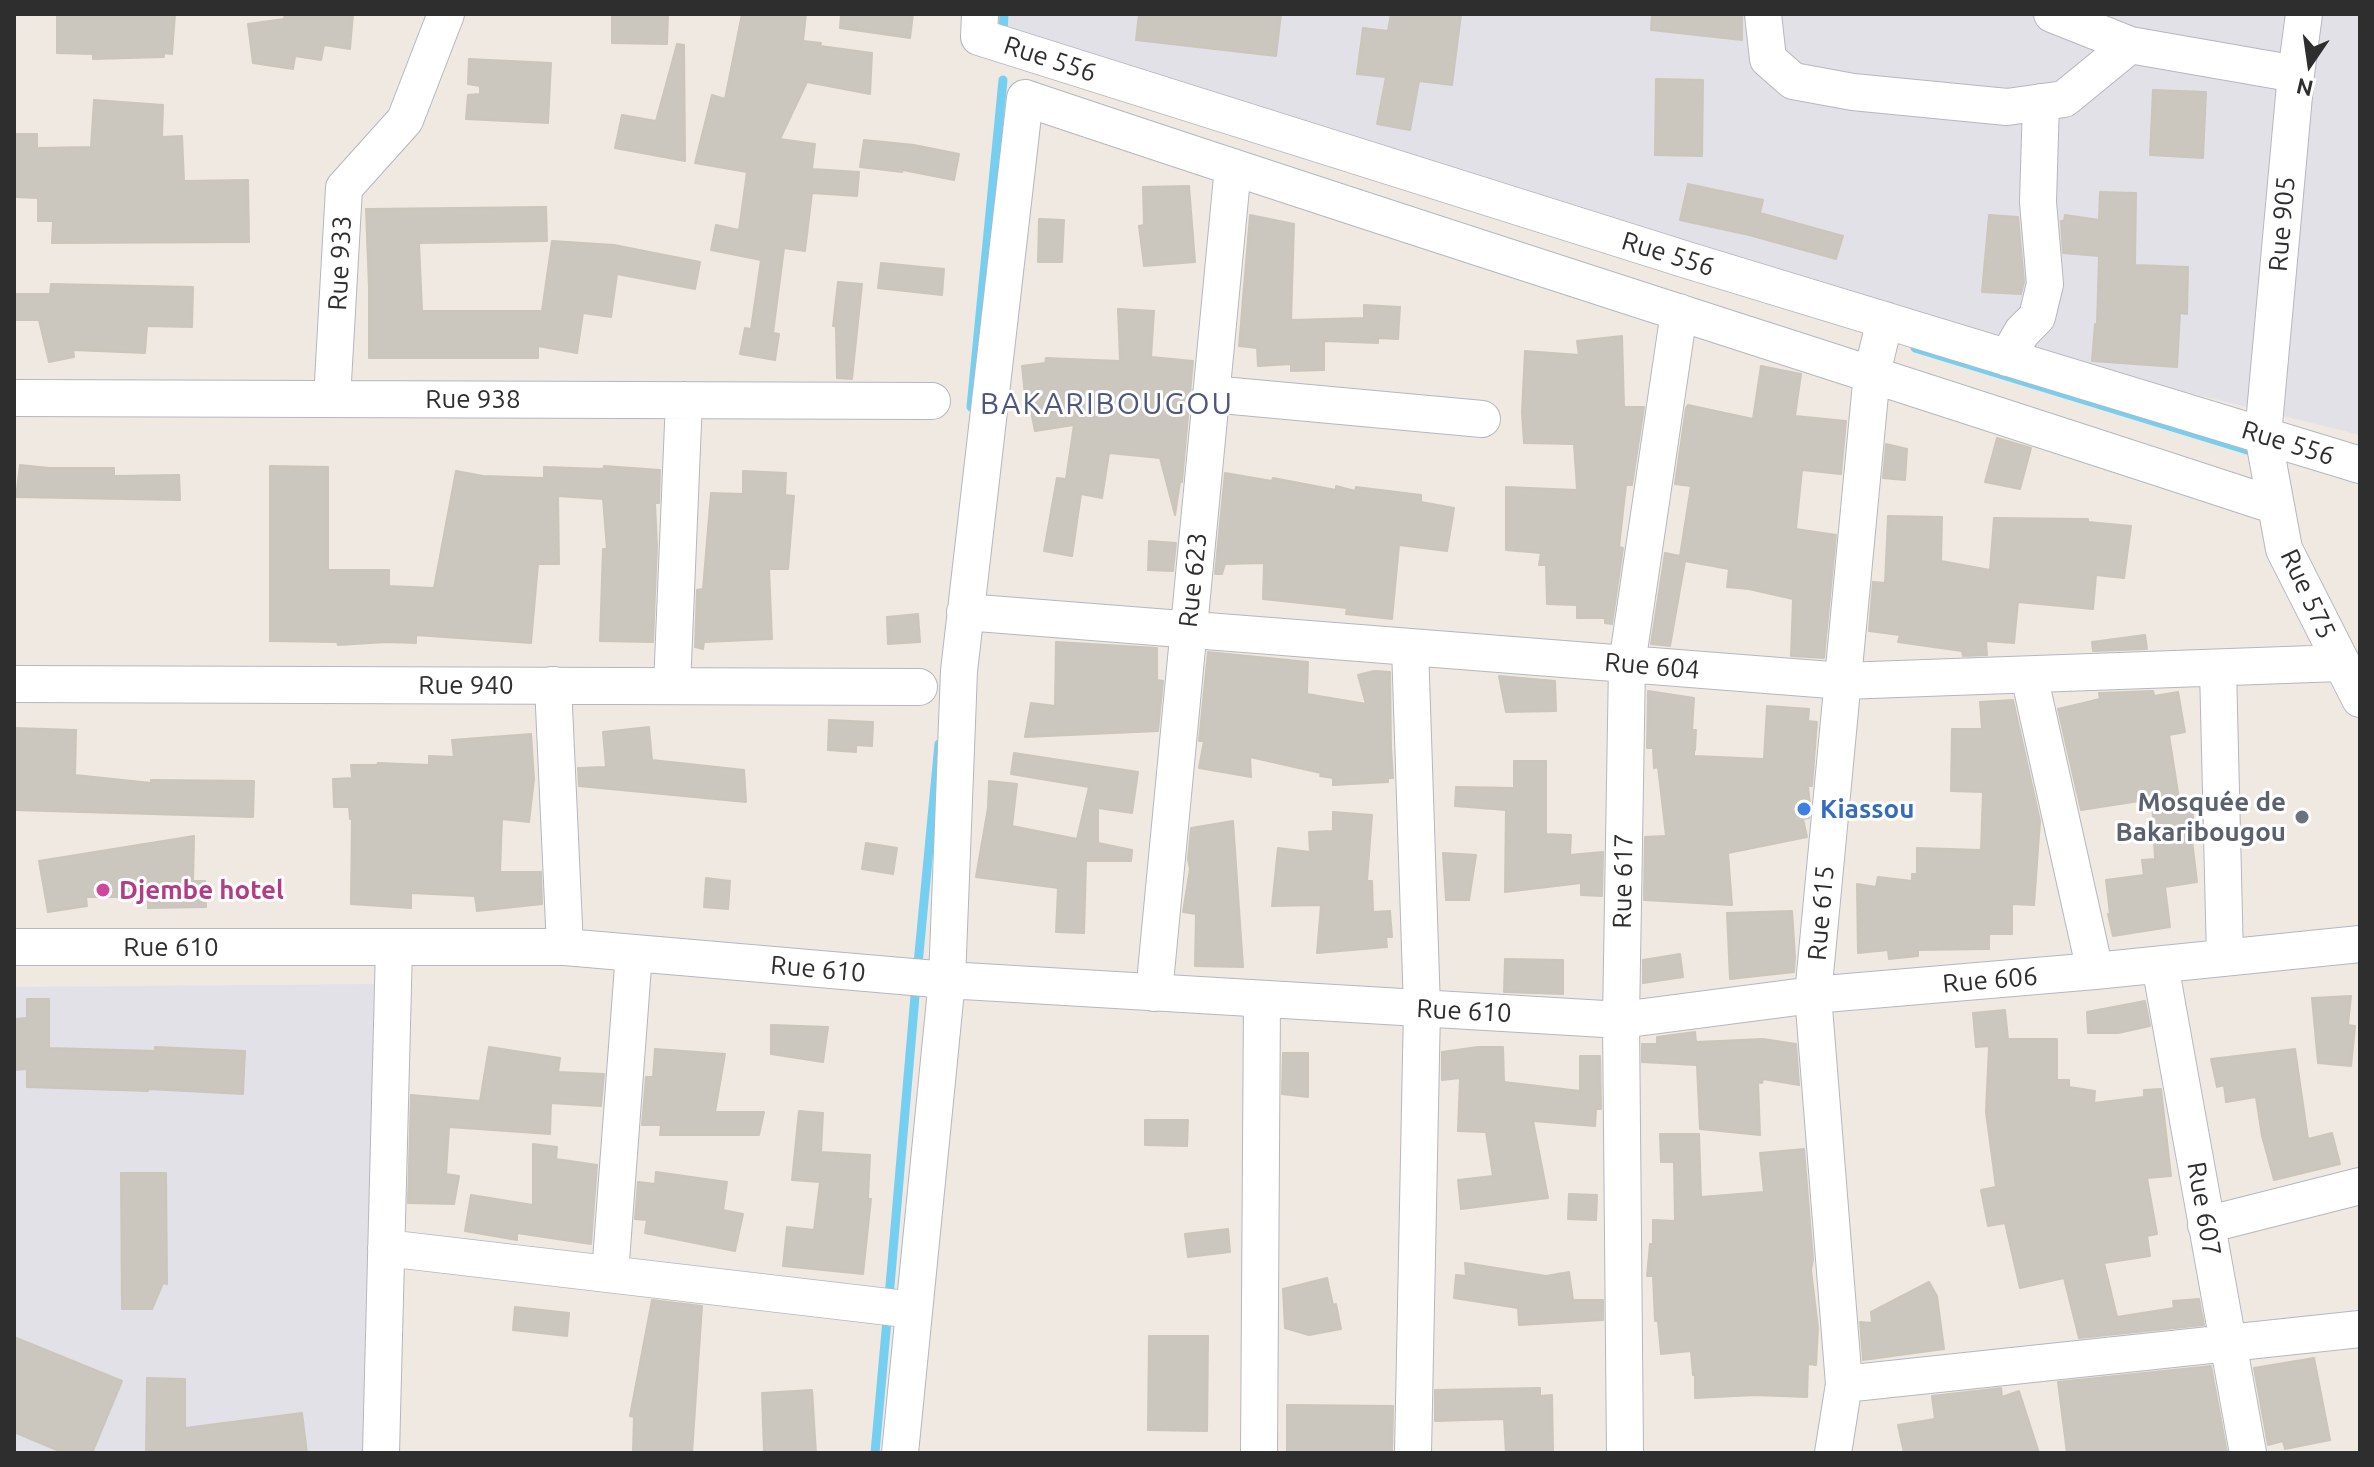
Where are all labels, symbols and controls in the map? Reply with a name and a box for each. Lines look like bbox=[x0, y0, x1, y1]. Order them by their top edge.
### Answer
north arrow bbox=[2270, 24, 2350, 104]
street label: Rue 556 bbox=[1000, 29, 1100, 89]
text: N bbox=[2294, 74, 2315, 102]
street label: Rue 905 bbox=[2262, 175, 2302, 273]
street label: Rue 933 bbox=[322, 215, 358, 311]
street label: Rue 556 bbox=[1618, 225, 1718, 283]
street label: Rue 938 bbox=[425, 383, 521, 415]
district label: BAKARIBOUGOU bbox=[980, 386, 1234, 422]
street label: Rue 556 bbox=[2238, 414, 2338, 472]
street label: Rue 623 bbox=[1173, 531, 1213, 629]
street label: Rue 575 bbox=[2274, 544, 2342, 644]
street label: Rue 604 bbox=[1603, 646, 1701, 686]
street label: Rue 940 bbox=[418, 669, 514, 701]
place label: Mosquée de Bakaribougou bbox=[2116, 786, 2286, 848]
place label: Kiassou bbox=[1820, 793, 1914, 825]
marker: Kiassou bbox=[1795, 800, 1813, 818]
marker: Mosquée de Bakaribougou bbox=[2293, 808, 2311, 826]
street label: Rue 617 bbox=[1607, 833, 1639, 929]
street label: Rue 615 bbox=[1801, 864, 1841, 962]
place label: Djembe hotel bbox=[119, 874, 284, 906]
marker: Djembe hotel bbox=[94, 881, 112, 899]
street label: Rue 610 bbox=[123, 931, 219, 963]
street label: Rue 610 bbox=[769, 949, 867, 989]
street label: Rue 606 bbox=[1941, 960, 2039, 1000]
street label: Rue 610 bbox=[1416, 993, 1512, 1029]
street label: Rue 607 bbox=[2180, 1159, 2228, 1259]

